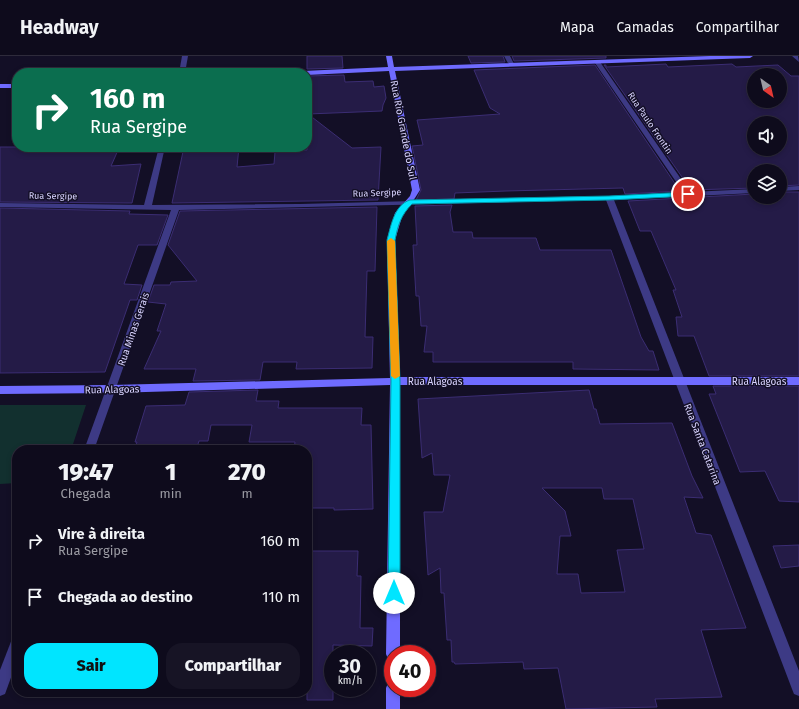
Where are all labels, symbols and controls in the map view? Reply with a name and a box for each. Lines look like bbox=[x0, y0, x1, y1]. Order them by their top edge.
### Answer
text: Headway bbox=[20, 16, 99, 39]
text: Mapa bbox=[560, 19, 594, 36]
text: Camadas bbox=[616, 19, 674, 36]
text: Compartilhar bbox=[696, 19, 779, 36]
north arrow bbox=[747, 68, 787, 108]
map controls bbox=[747, 68, 787, 204]
street label: Rua Rio Grande do Sul bbox=[387, 79, 419, 181]
text: 160 m bbox=[90, 82, 165, 115]
icon: right bbox=[24, 84, 76, 136]
street label: Rua Paulo Frontin bbox=[626, 90, 674, 156]
text: Rua Sergipe bbox=[90, 116, 187, 138]
button: sound bbox=[747, 116, 787, 156]
button: layers bbox=[747, 164, 787, 204]
pin bbox=[671, 177, 705, 211]
icon: arrive bbox=[677, 183, 699, 205]
street label: Rua Sergipe bbox=[353, 187, 402, 199]
street label: Rua Sergipe bbox=[29, 191, 77, 201]
street label: Rua Minas Gerais bbox=[116, 291, 152, 368]
street label: Rua Alagoas bbox=[408, 376, 463, 388]
street label: Rua Alagoas bbox=[732, 376, 787, 388]
street label: Rua Alagoas bbox=[85, 384, 140, 396]
street label: Rua Santa Catarina bbox=[681, 402, 723, 487]
text: 19:47 bbox=[58, 458, 113, 486]
text: 1 bbox=[165, 458, 176, 486]
text: 270 bbox=[228, 458, 266, 486]
text: Chegada bbox=[61, 486, 111, 501]
text: min bbox=[160, 486, 182, 501]
text: m bbox=[241, 486, 253, 501]
text: Vire à direita bbox=[58, 525, 145, 543]
icon: right bbox=[24, 530, 46, 552]
text: 160 m bbox=[260, 532, 300, 550]
text: Rua Sergipe bbox=[58, 543, 128, 558]
position arrow bbox=[373, 572, 415, 614]
icon: arrive bbox=[24, 586, 46, 608]
text: Chegada ao destino bbox=[58, 588, 193, 606]
text: 110 m bbox=[262, 588, 300, 606]
button: Sair bbox=[24, 643, 158, 689]
button: Compartilhar bbox=[166, 643, 300, 689]
speed limit sign: 40 bbox=[384, 645, 436, 697]
text: 30 bbox=[339, 654, 361, 678]
text: km/h bbox=[338, 675, 362, 687]

